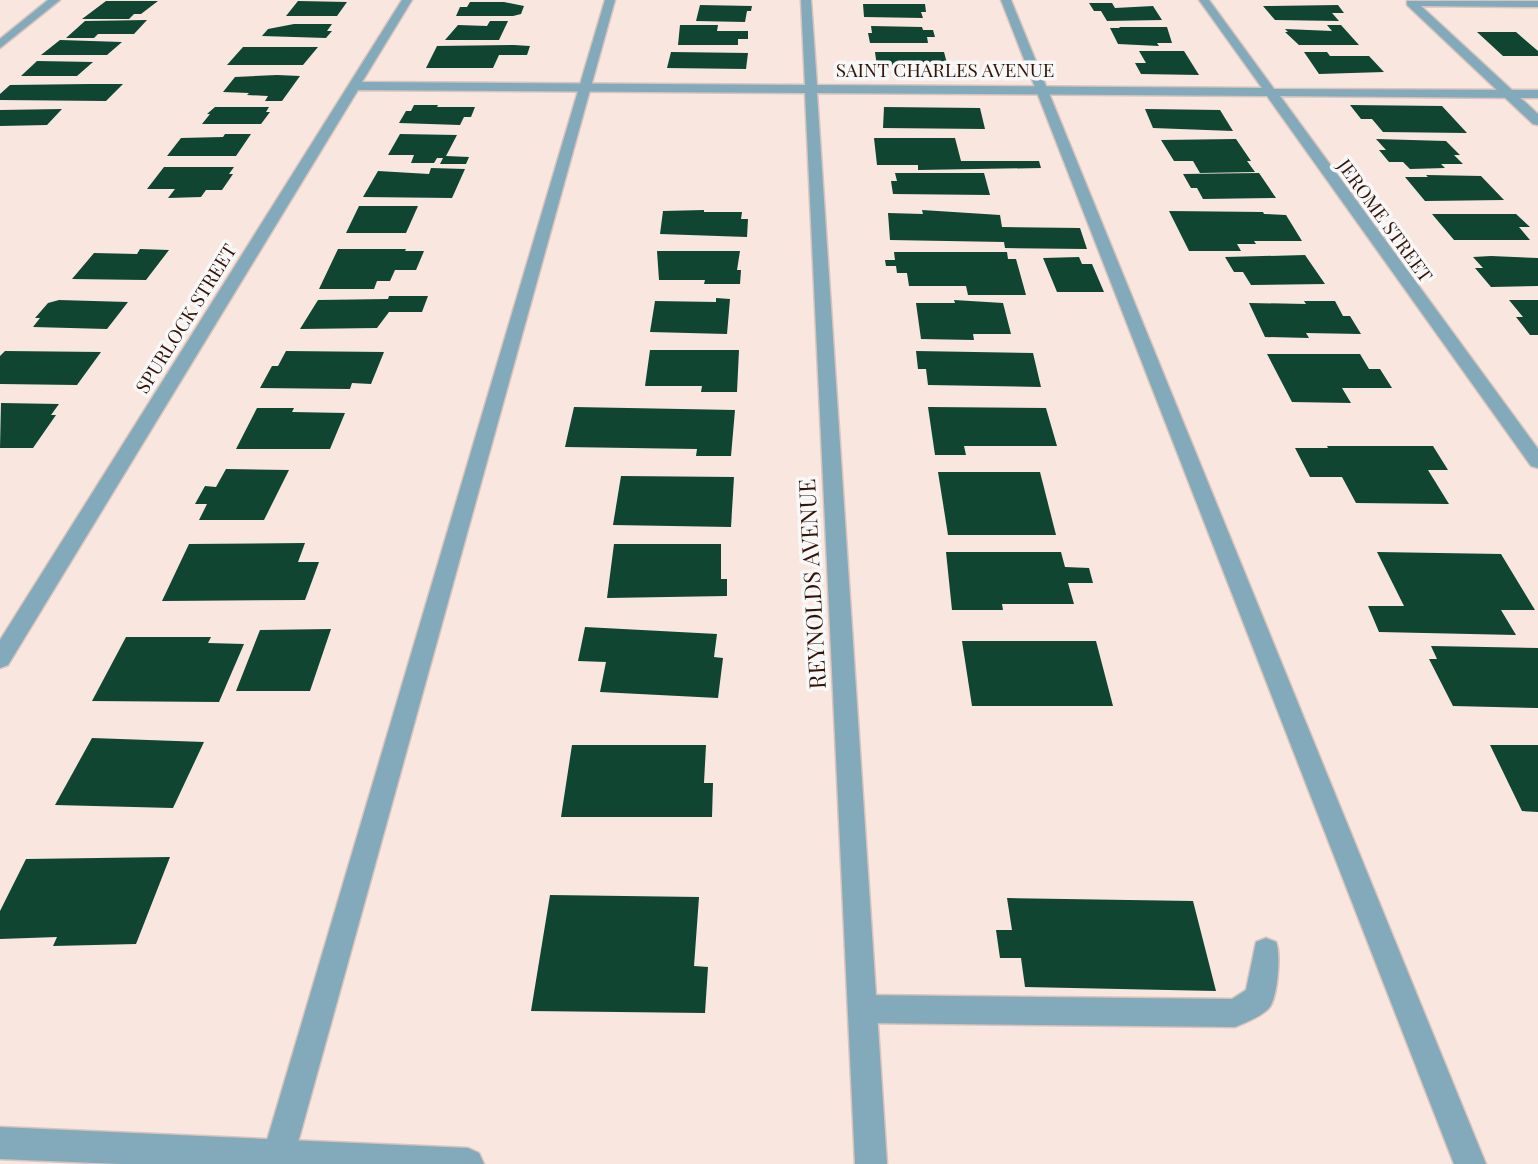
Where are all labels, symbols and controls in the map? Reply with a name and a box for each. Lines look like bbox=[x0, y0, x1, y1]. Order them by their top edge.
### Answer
street label: SAINT CHARLES AVENUE bbox=[836, 56, 1054, 82]
street label: JEROME STREET bbox=[1332, 152, 1440, 287]
street label: SPURLOCK STREET bbox=[129, 238, 242, 398]
street label: REYNOLDS AVENUE bbox=[790, 478, 832, 690]

